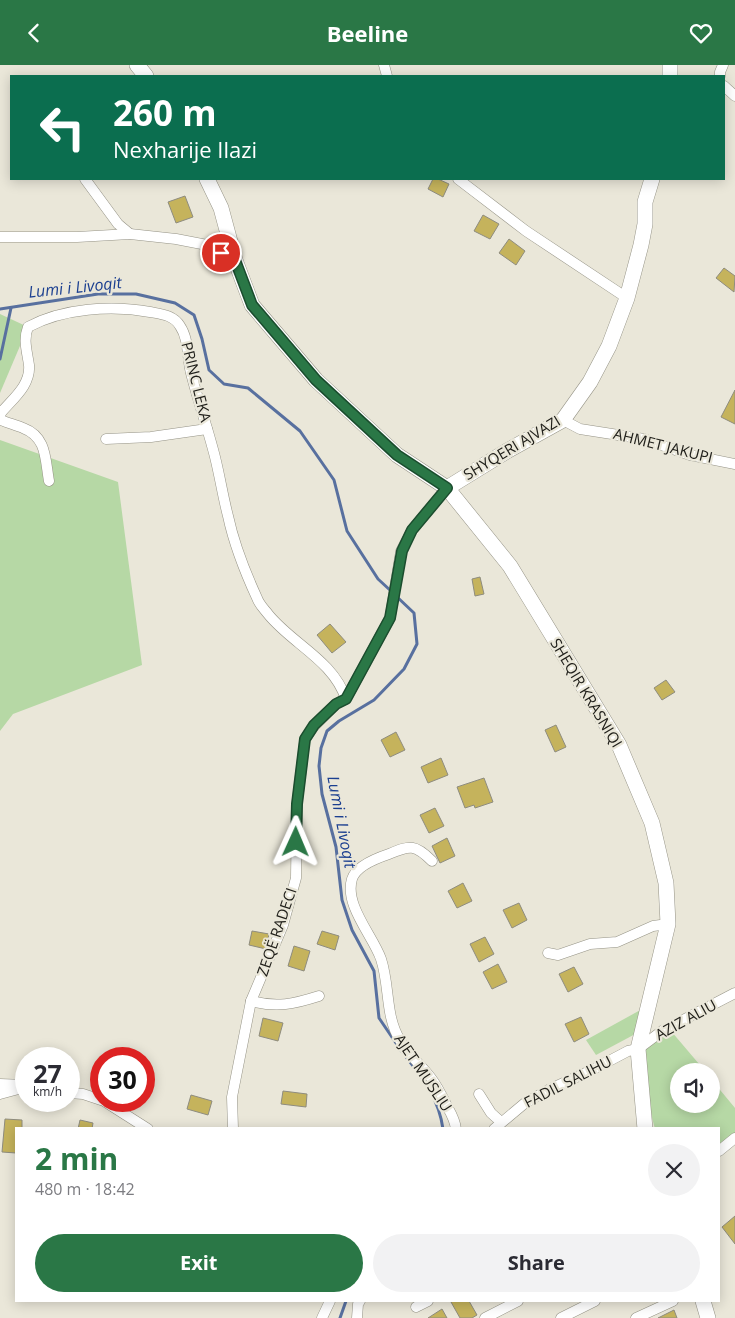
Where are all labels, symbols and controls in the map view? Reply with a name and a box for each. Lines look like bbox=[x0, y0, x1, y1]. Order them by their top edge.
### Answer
text: Beeline bbox=[327, 18, 408, 48]
icon: back bbox=[20, 19, 48, 47]
icon: heart bbox=[687, 19, 715, 47]
text: 260 m bbox=[113, 89, 217, 136]
icon: left bbox=[30, 95, 95, 160]
text: Nexharije Ilazi bbox=[113, 134, 257, 164]
pin bbox=[200, 232, 242, 274]
icon: arrive bbox=[207, 239, 235, 267]
water label: Lumi i Livoqit bbox=[27, 271, 124, 303]
street label: PRINC LEKA bbox=[177, 340, 217, 424]
street label: SHYQERI AJVAZI bbox=[459, 410, 564, 484]
street label: AHMET JAKUPI bbox=[612, 423, 715, 467]
street label: SHEQIR KRASNIQI bbox=[546, 634, 627, 751]
water label: Lumi i Livoqit bbox=[322, 774, 362, 871]
position arrow bbox=[269, 815, 321, 867]
street label: ZEQË RADECI bbox=[252, 885, 301, 979]
street label: AZIZ ALIU bbox=[651, 994, 720, 1044]
street label: AJET MUSLIU bbox=[390, 1030, 457, 1115]
speed limit sign: 30 bbox=[90, 1047, 155, 1112]
street label: FADIL SALIHU bbox=[520, 1050, 615, 1112]
text: 27 bbox=[33, 1056, 62, 1090]
map controls bbox=[670, 1063, 720, 1113]
button: sound bbox=[670, 1063, 720, 1113]
text: km/h bbox=[33, 1083, 62, 1100]
text: 2 min bbox=[35, 1138, 118, 1179]
button: close bbox=[648, 1144, 700, 1196]
text: 480 m · 18:42 bbox=[35, 1178, 135, 1200]
button: Exit bbox=[35, 1234, 363, 1292]
button: Share bbox=[373, 1234, 700, 1292]

